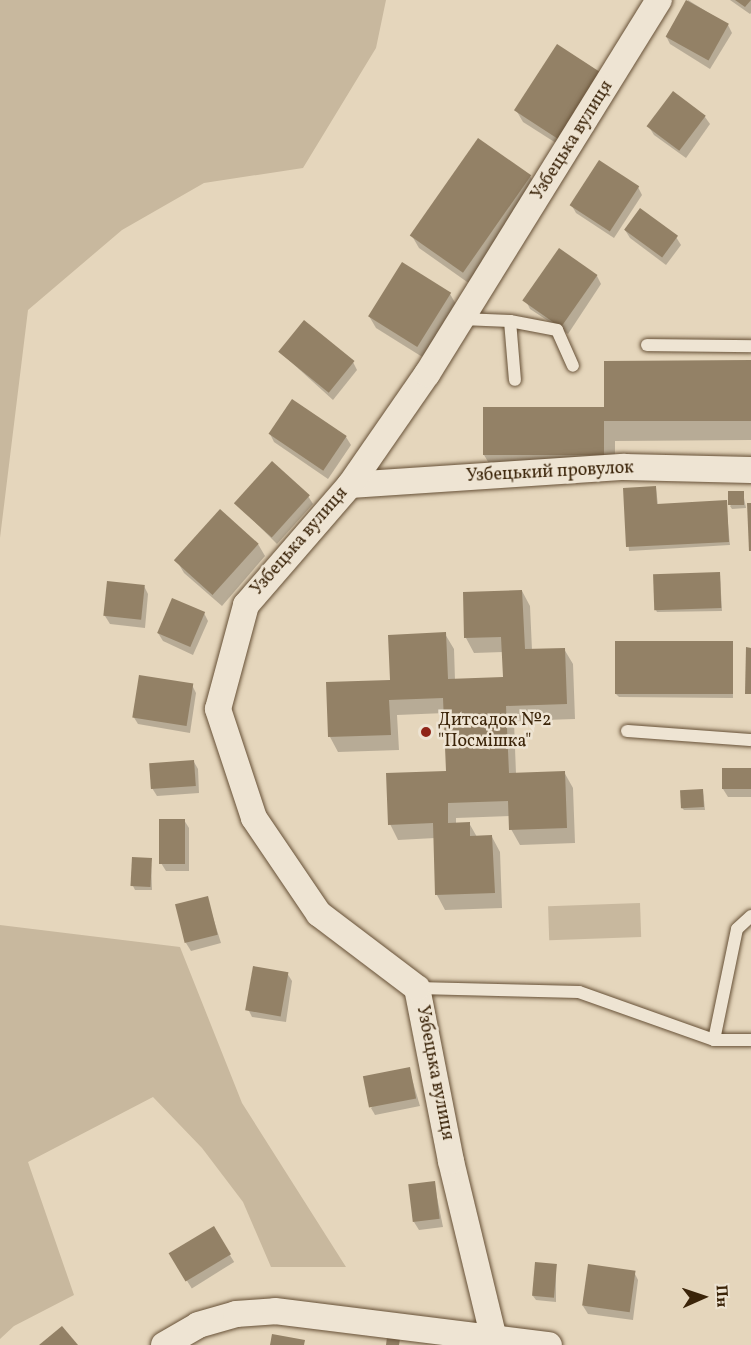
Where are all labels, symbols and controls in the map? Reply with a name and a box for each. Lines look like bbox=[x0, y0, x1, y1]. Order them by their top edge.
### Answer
street label: Узбецька вулиця bbox=[528, 77, 618, 205]
street label: Узбецький провулок bbox=[466, 458, 634, 488]
street label: Узбецька вулиця bbox=[247, 483, 353, 601]
place label: Дитсадок №2 "Посмішка" bbox=[438, 711, 552, 754]
marker: Дитсадок №2 "Посмішка" bbox=[419, 725, 433, 739]
street label: Узбецька вулиця bbox=[410, 1004, 458, 1142]
north arrow bbox=[673, 1267, 733, 1327]
text: Пн bbox=[709, 1284, 733, 1308]

